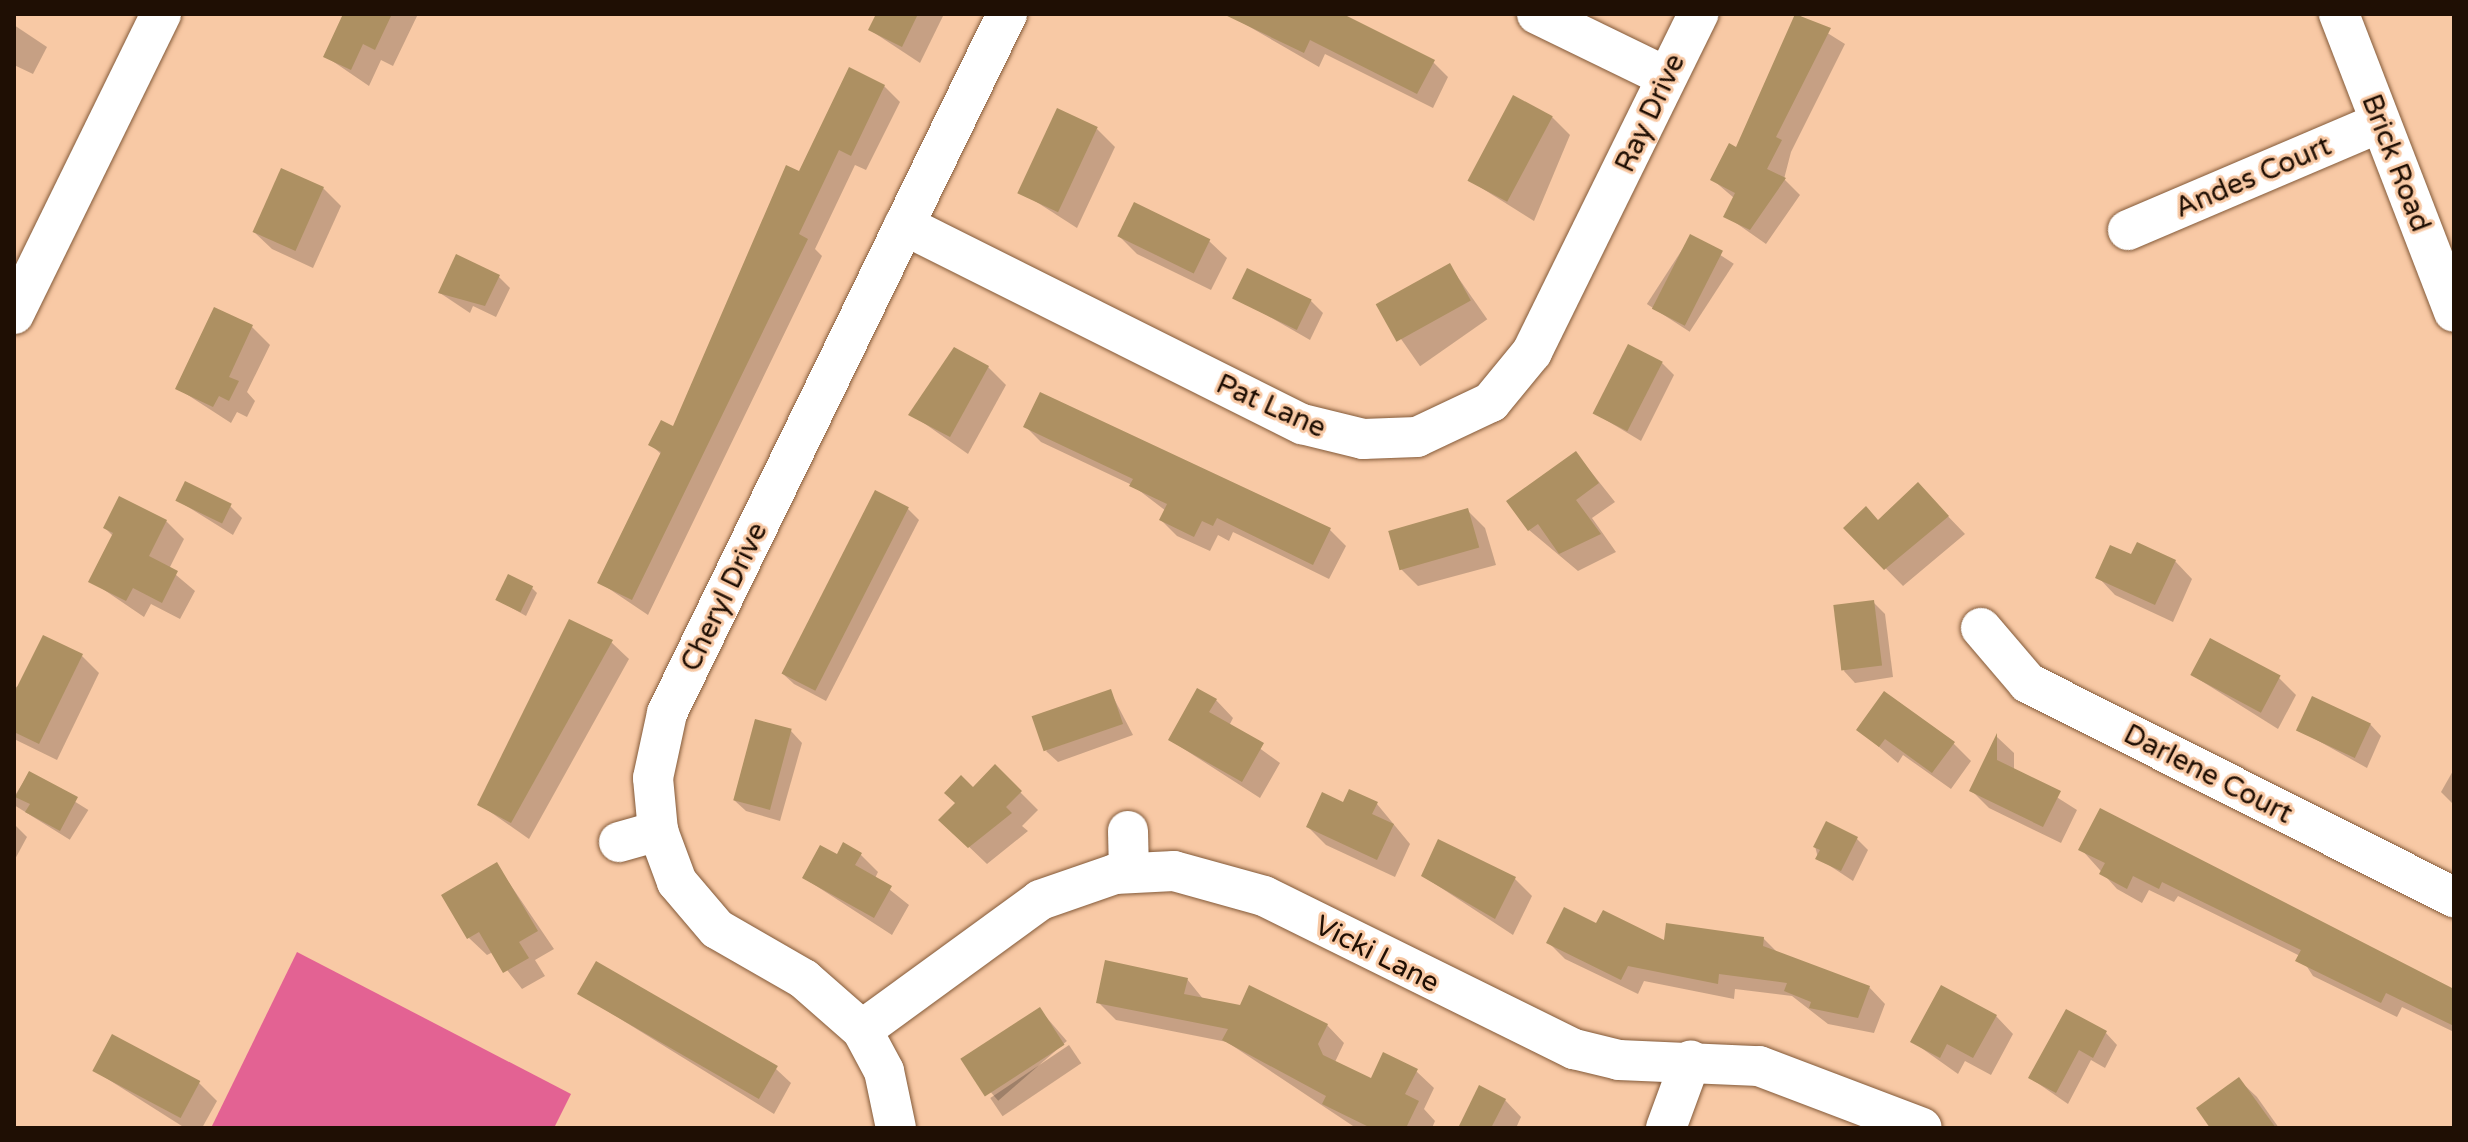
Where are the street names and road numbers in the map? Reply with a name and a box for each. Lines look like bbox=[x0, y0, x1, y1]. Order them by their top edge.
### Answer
street label: Ray Drive bbox=[1608, 48, 1692, 178]
street label: Brick Road bbox=[2354, 89, 2438, 237]
street label: Andes Court bbox=[2170, 129, 2336, 225]
street label: Pat Lane bbox=[1211, 367, 1331, 445]
street label: Cheryl Drive bbox=[674, 517, 774, 677]
street label: Darlene Court bbox=[2118, 717, 2298, 831]
street label: Vicki Lane bbox=[1309, 908, 1445, 1000]

